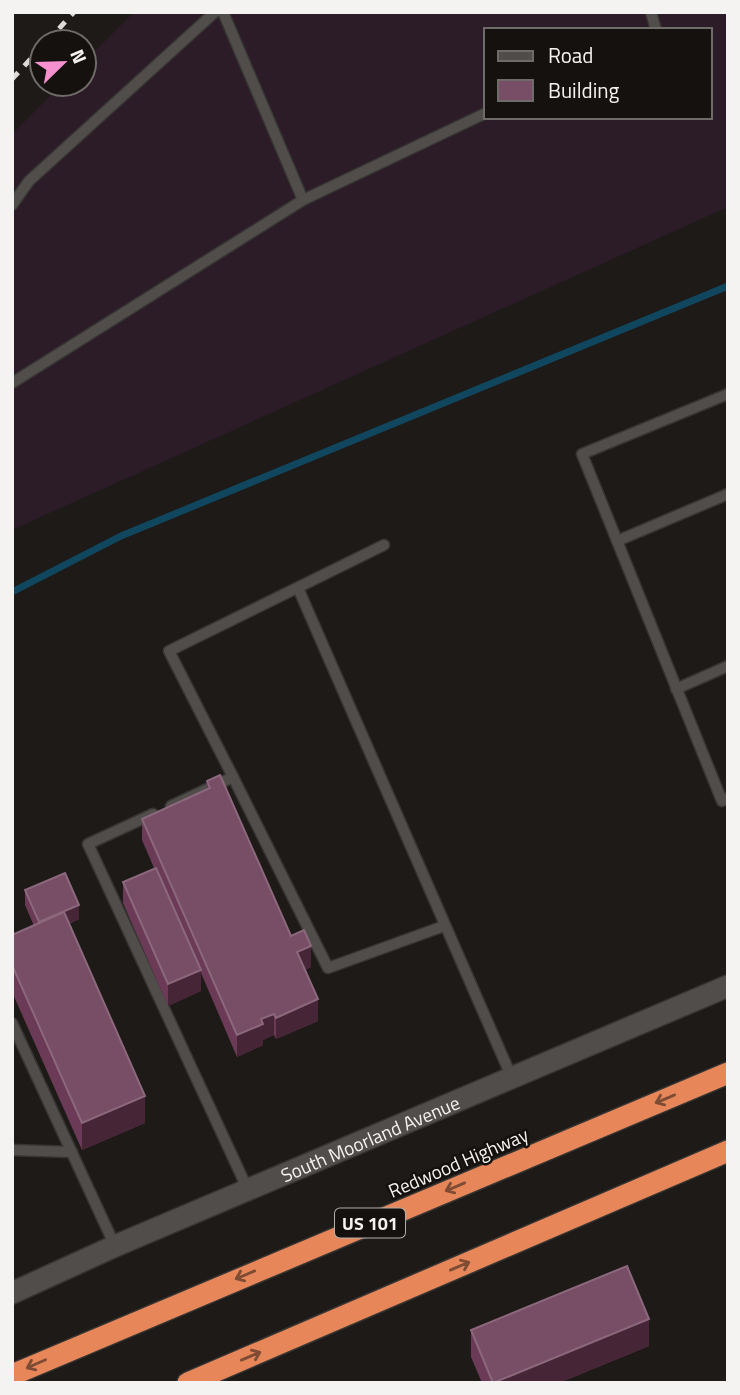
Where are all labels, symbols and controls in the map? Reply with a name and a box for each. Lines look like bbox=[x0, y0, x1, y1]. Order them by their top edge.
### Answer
north arrow bbox=[28, 28, 98, 98]
legend bbox=[484, 28, 712, 119]
text: Road bbox=[548, 39, 593, 71]
text: N bbox=[63, 44, 95, 68]
text: Building bbox=[548, 74, 620, 106]
street label: South Moorland Avenue bbox=[276, 1087, 464, 1189]
one-way arrow bbox=[654, 1094, 676, 1107]
street label: Redwood Highway bbox=[383, 1119, 533, 1205]
one-way arrow bbox=[445, 1182, 466, 1195]
road number: US 101 bbox=[335, 1208, 405, 1238]
one-way arrow bbox=[448, 1259, 470, 1272]
one-way arrow bbox=[235, 1269, 256, 1282]
one-way arrow bbox=[239, 1349, 261, 1362]
one-way arrow bbox=[26, 1358, 47, 1371]

